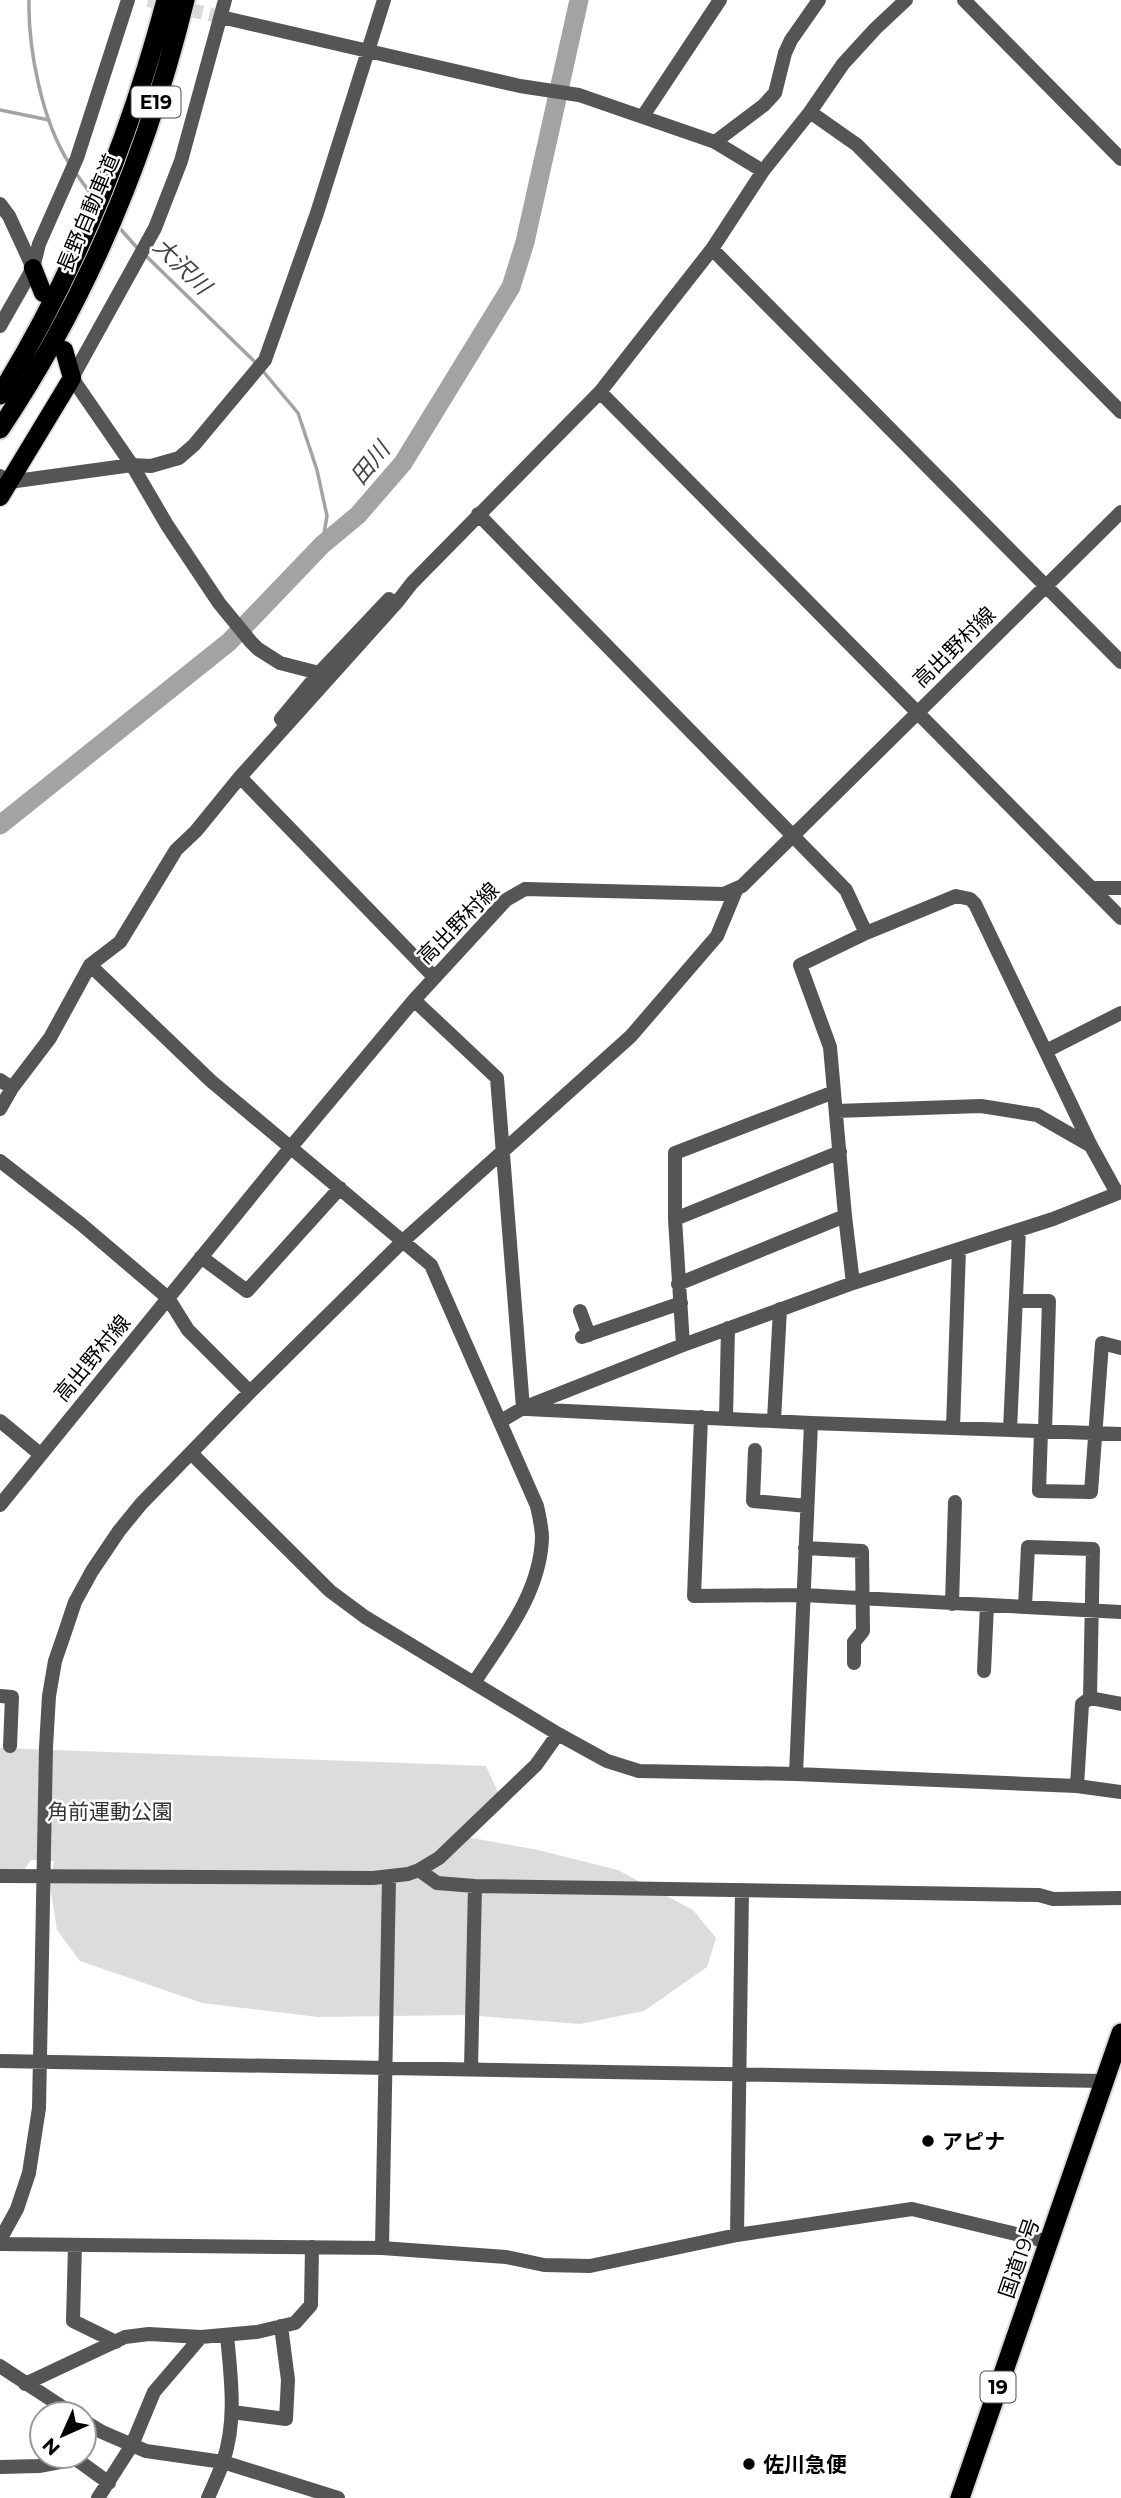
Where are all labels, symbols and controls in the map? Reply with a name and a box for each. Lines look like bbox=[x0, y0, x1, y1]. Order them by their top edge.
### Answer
road number: E19 bbox=[132, 86, 180, 118]
street label: 長野自動車道 bbox=[52, 150, 124, 276]
water label: 大沢川 bbox=[147, 232, 219, 302]
water label: 田川 bbox=[345, 434, 397, 490]
street label: 高出野村線 bbox=[908, 602, 1000, 692]
street label: 高出野村線 bbox=[412, 877, 504, 969]
street label: 高出野村線 bbox=[49, 1310, 135, 1406]
park label: 角前運動公園 bbox=[47, 1799, 173, 1824]
place label: アピナ bbox=[942, 2129, 1005, 2154]
marker: アピナ bbox=[920, 2133, 936, 2149]
street label: 国道19号 bbox=[994, 2215, 1044, 2301]
road number: 19 bbox=[981, 2372, 1016, 2402]
north arrow bbox=[28, 2400, 98, 2470]
text: N bbox=[38, 2433, 65, 2460]
place label: 佐川急便 bbox=[763, 2452, 847, 2477]
marker: 佐川急便 bbox=[741, 2456, 757, 2472]

